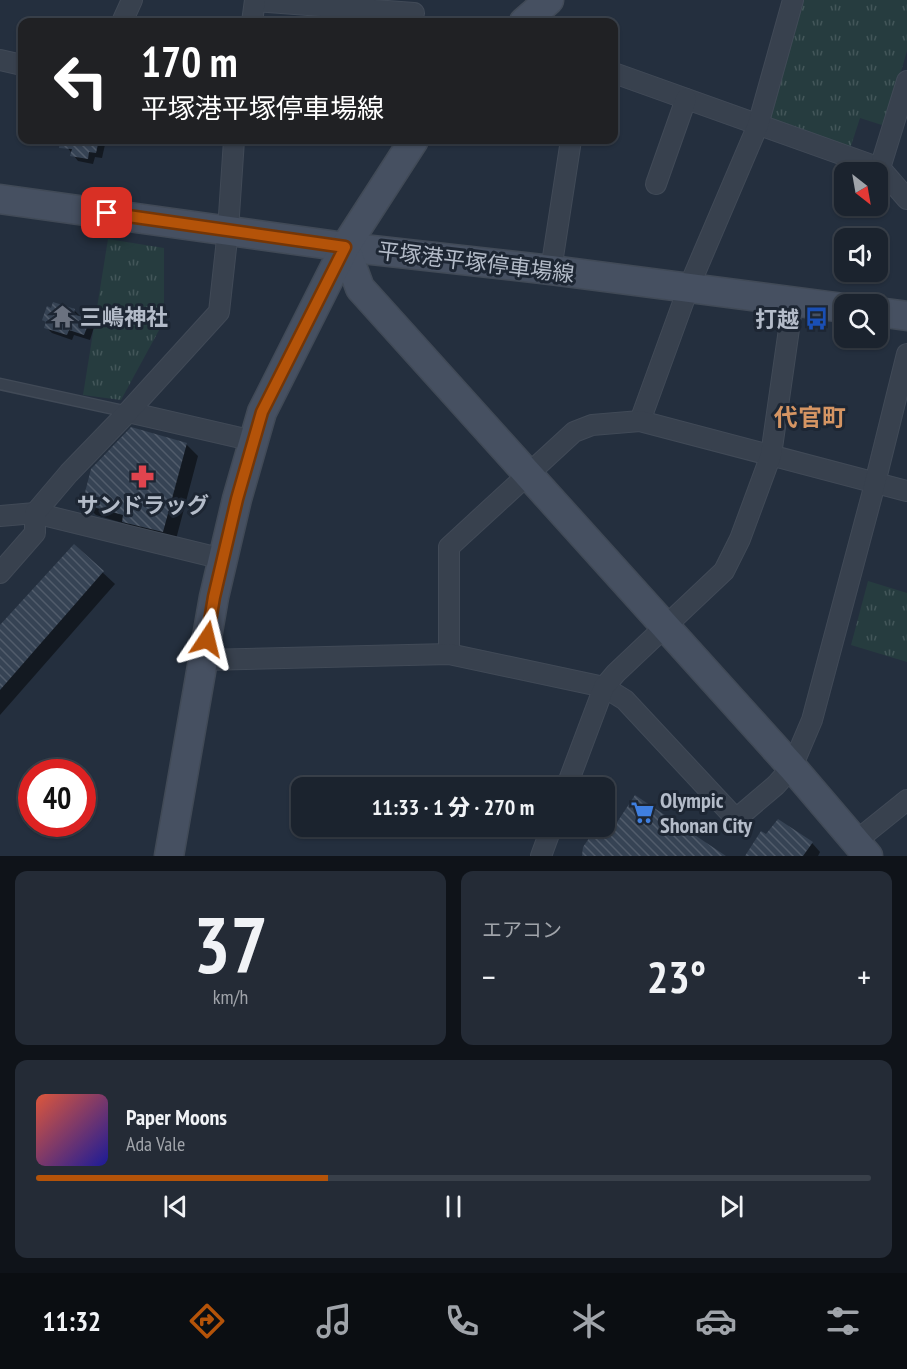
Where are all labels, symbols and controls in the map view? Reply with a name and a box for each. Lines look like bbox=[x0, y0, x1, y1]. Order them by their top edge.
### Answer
text: 170 m bbox=[141, 34, 238, 89]
icon: left bbox=[42, 42, 120, 120]
text: 平塚港平塚停車場線 bbox=[141, 91, 384, 125]
north arrow bbox=[834, 162, 888, 216]
map controls bbox=[834, 162, 888, 348]
pin bbox=[81, 187, 132, 238]
icon: arrive bbox=[90, 196, 123, 229]
button: sound bbox=[834, 228, 888, 282]
street label: 平塚港平塚停車場線 bbox=[376, 236, 576, 288]
button: search bbox=[834, 294, 888, 348]
place label: 三嶋神社 bbox=[80, 303, 168, 331]
temple icon: 三嶋神社 bbox=[49, 304, 75, 330]
place label: 打越 bbox=[755, 305, 799, 333]
bus stop icon: 打越 bbox=[804, 306, 830, 332]
district label: 代官町 bbox=[774, 402, 846, 433]
pharmacy icon: サンドラッグ bbox=[130, 463, 156, 489]
place label: サンドラッグ bbox=[77, 491, 209, 519]
position arrow bbox=[175, 607, 239, 671]
speed limit sign: 40 bbox=[18, 759, 96, 837]
place label: Olympic Shonan City bbox=[660, 786, 753, 839]
text: 11:33 · 1 分 · 270 m bbox=[372, 793, 534, 821]
supermarket icon: Olympic Shonan City bbox=[629, 800, 655, 826]
text: 37 bbox=[193, 894, 268, 995]
text: エアコン bbox=[482, 917, 562, 943]
text: 23° bbox=[647, 947, 706, 1005]
text: − bbox=[482, 955, 496, 998]
text: + bbox=[857, 955, 871, 998]
text: km/h bbox=[213, 984, 248, 1010]
text: Paper Moons bbox=[126, 1103, 227, 1131]
text: Ada Vale bbox=[126, 1131, 185, 1157]
icon: previous bbox=[159, 1190, 192, 1223]
icon: pause bbox=[437, 1190, 470, 1223]
icon: next bbox=[715, 1190, 748, 1223]
icon: directions bbox=[186, 1300, 228, 1342]
icon: music bbox=[313, 1300, 355, 1342]
icon: phone bbox=[441, 1300, 483, 1342]
icon: climate bbox=[568, 1300, 610, 1342]
icon: car bbox=[695, 1300, 737, 1342]
icon: filters bbox=[822, 1300, 864, 1342]
text: 11:32 bbox=[43, 1304, 101, 1338]

